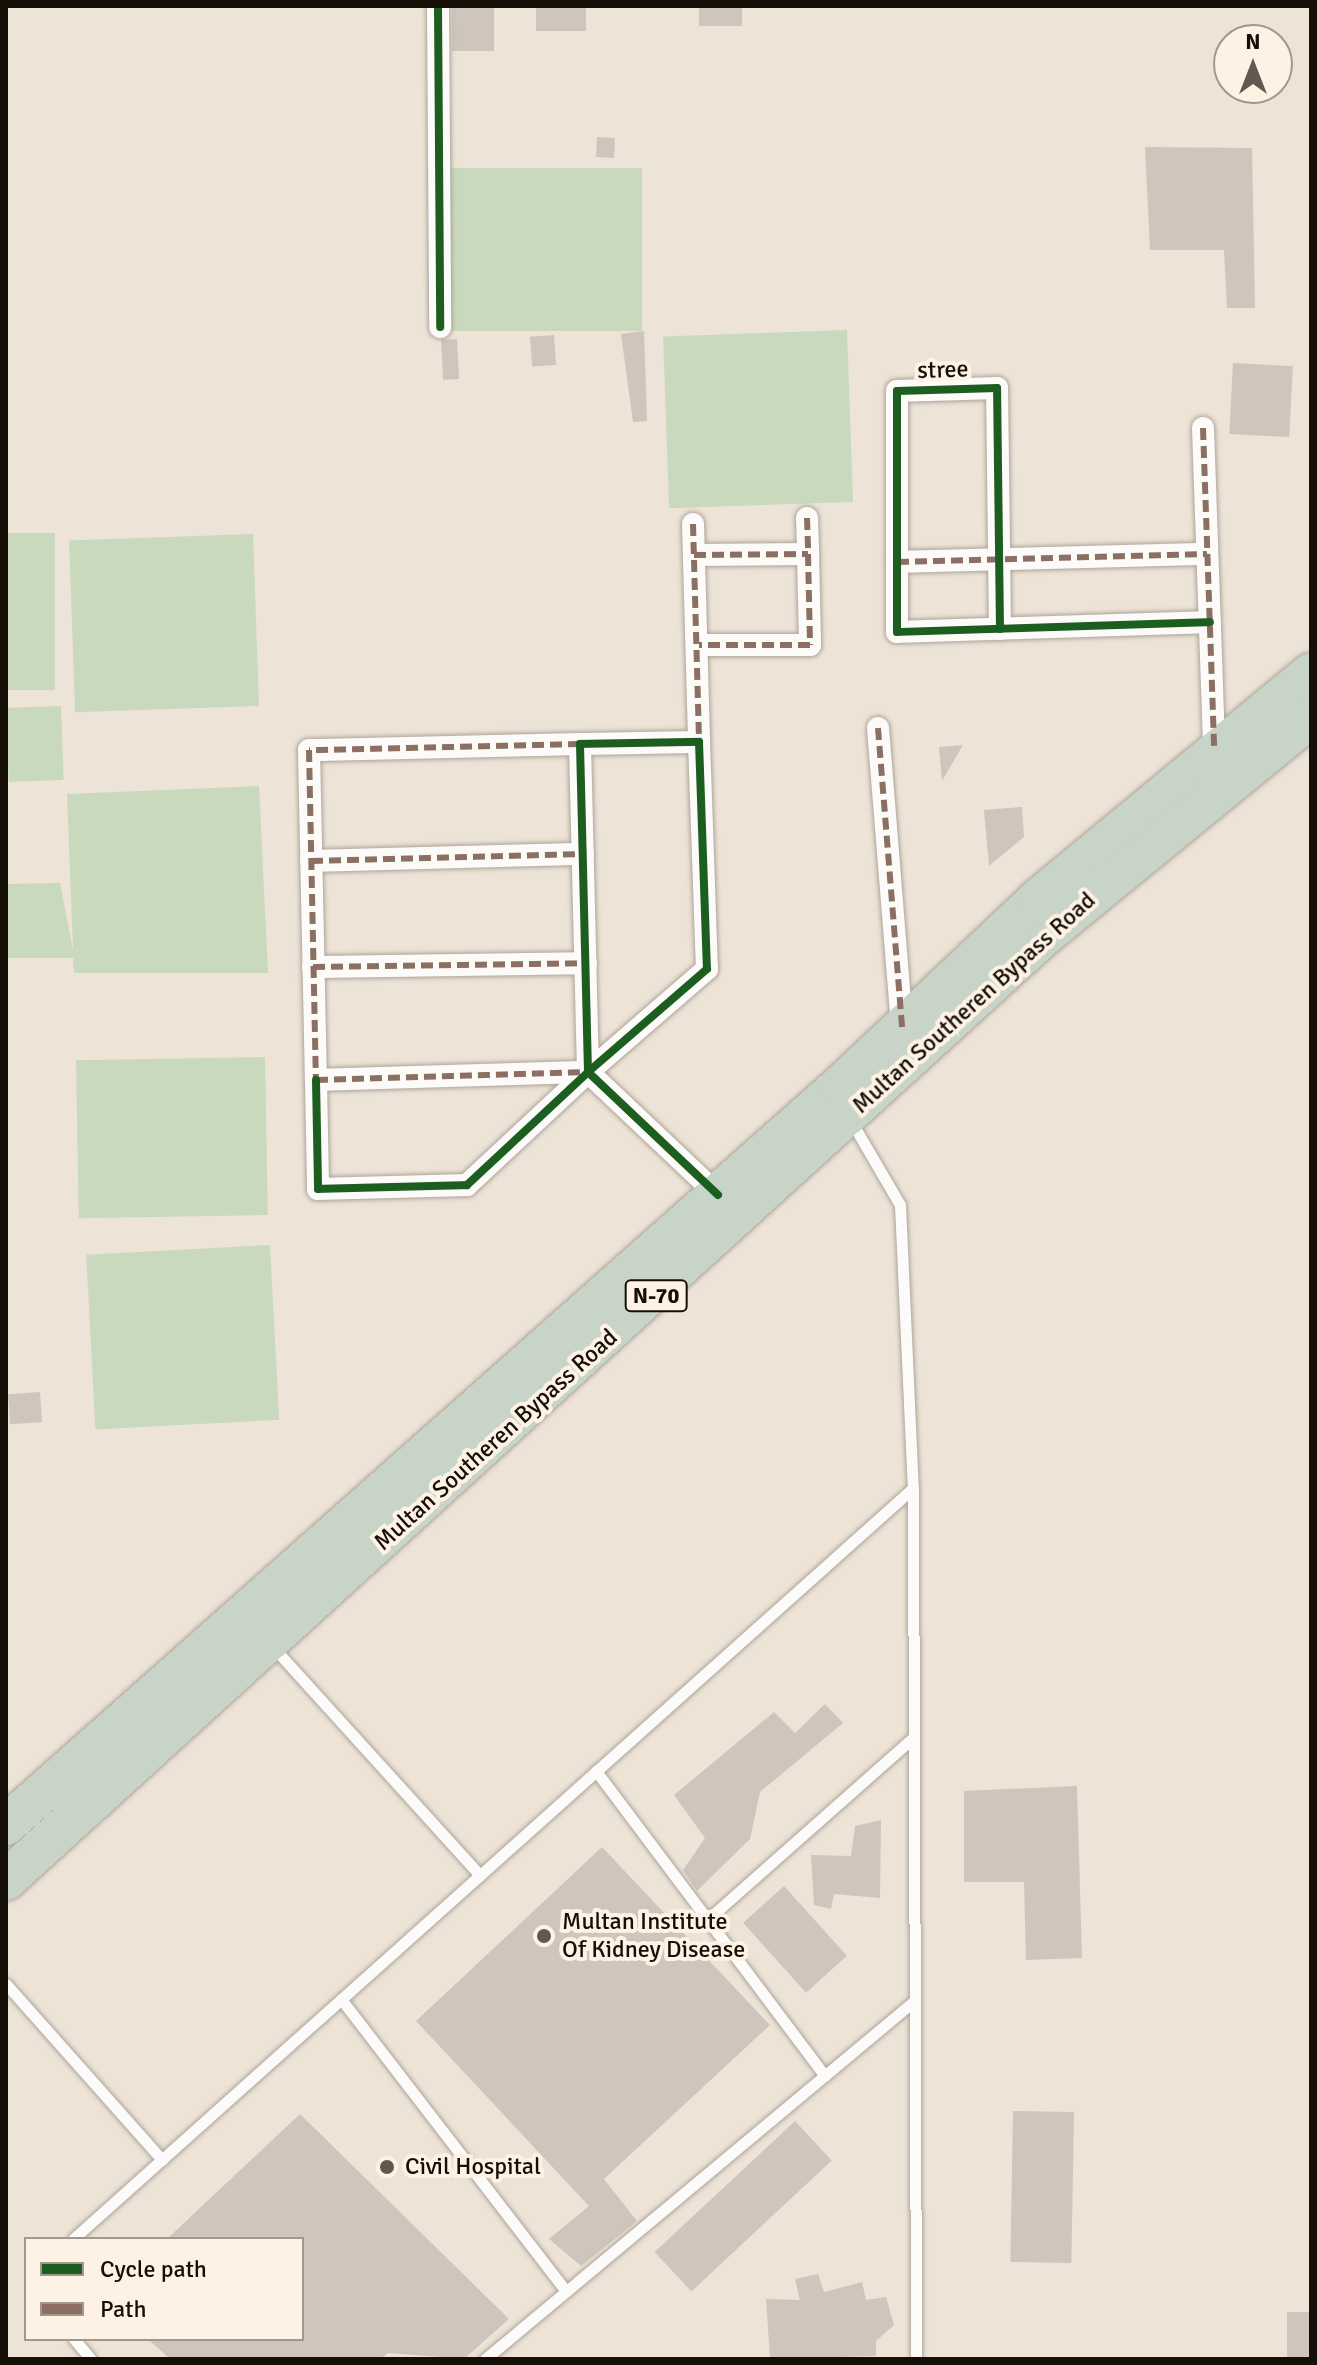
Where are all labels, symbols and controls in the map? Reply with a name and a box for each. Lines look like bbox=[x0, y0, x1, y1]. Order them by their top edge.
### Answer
north arrow bbox=[1213, 24, 1293, 104]
text: N bbox=[1245, 28, 1261, 55]
street label: stree bbox=[917, 355, 969, 385]
street label: Multan Southeren Bypass Road bbox=[846, 886, 1102, 1120]
road number: N-70 bbox=[624, 1278, 688, 1314]
street label: Multan Southeren Bypass Road bbox=[368, 1323, 624, 1557]
place label: Multan Institute Of Kidney Disease bbox=[562, 1908, 745, 1964]
marker: Multan Institute Of Kidney Disease bbox=[533, 1925, 555, 1947]
place label: Civil Hospital bbox=[405, 2153, 541, 2181]
marker: Civil Hospital bbox=[376, 2156, 398, 2178]
legend bbox=[24, 2237, 304, 2341]
text: Cycle path bbox=[100, 2254, 207, 2284]
text: Path bbox=[100, 2294, 146, 2324]

